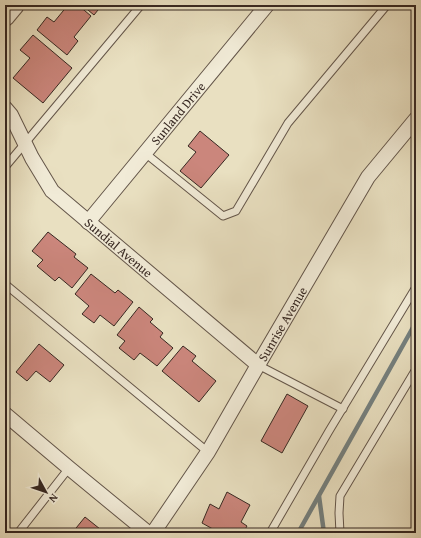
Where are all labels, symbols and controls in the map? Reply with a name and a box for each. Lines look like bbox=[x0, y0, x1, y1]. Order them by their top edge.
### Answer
street label: Sunland Drive bbox=[146, 78, 210, 149]
street label: Sundial Avenue bbox=[81, 213, 157, 282]
street label: Sunrise Avenue bbox=[253, 283, 311, 365]
north arrow bbox=[26, 472, 66, 512]
text: N bbox=[45, 490, 62, 507]

